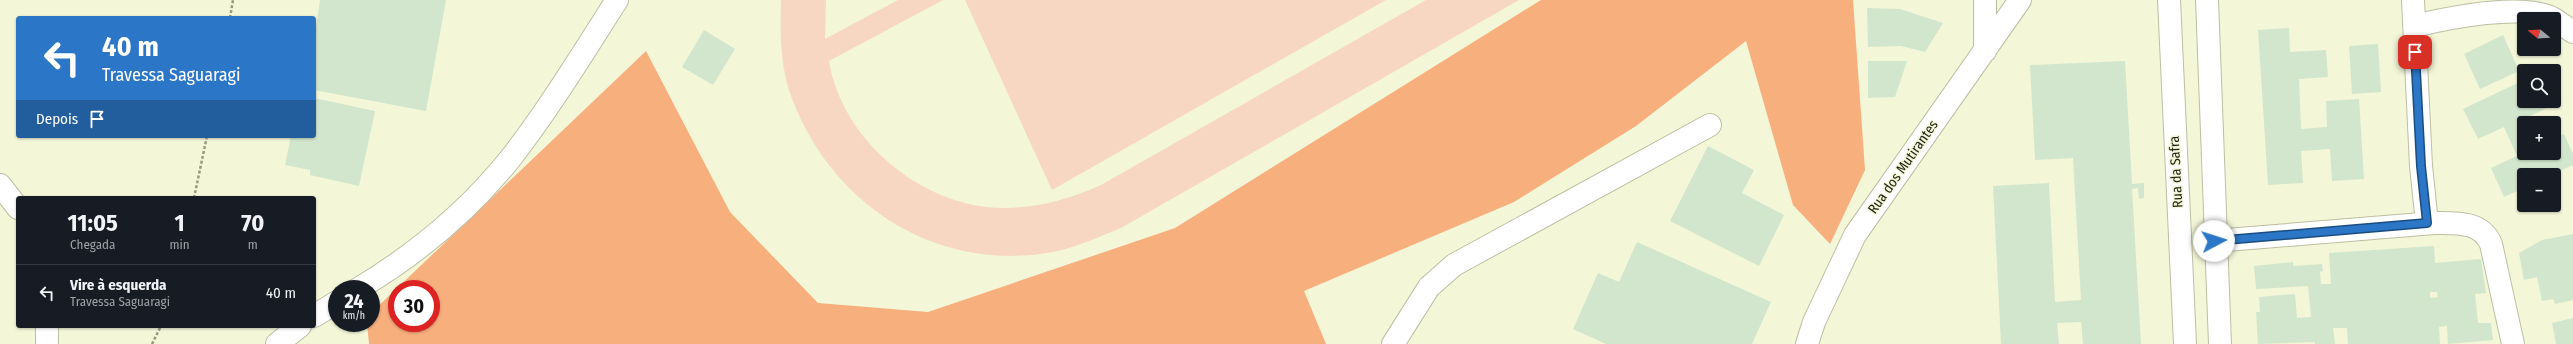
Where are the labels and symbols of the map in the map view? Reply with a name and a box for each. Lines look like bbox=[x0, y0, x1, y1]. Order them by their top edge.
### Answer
north arrow bbox=[2517, 12, 2561, 56]
pin bbox=[2398, 35, 2432, 69]
street label: Rua dos Mutirantes bbox=[1864, 117, 1942, 217]
street label: Rua da Safra bbox=[2166, 135, 2186, 208]
position arrow bbox=[2193, 220, 2235, 262]
speed limit sign: 30 bbox=[388, 280, 440, 332]

